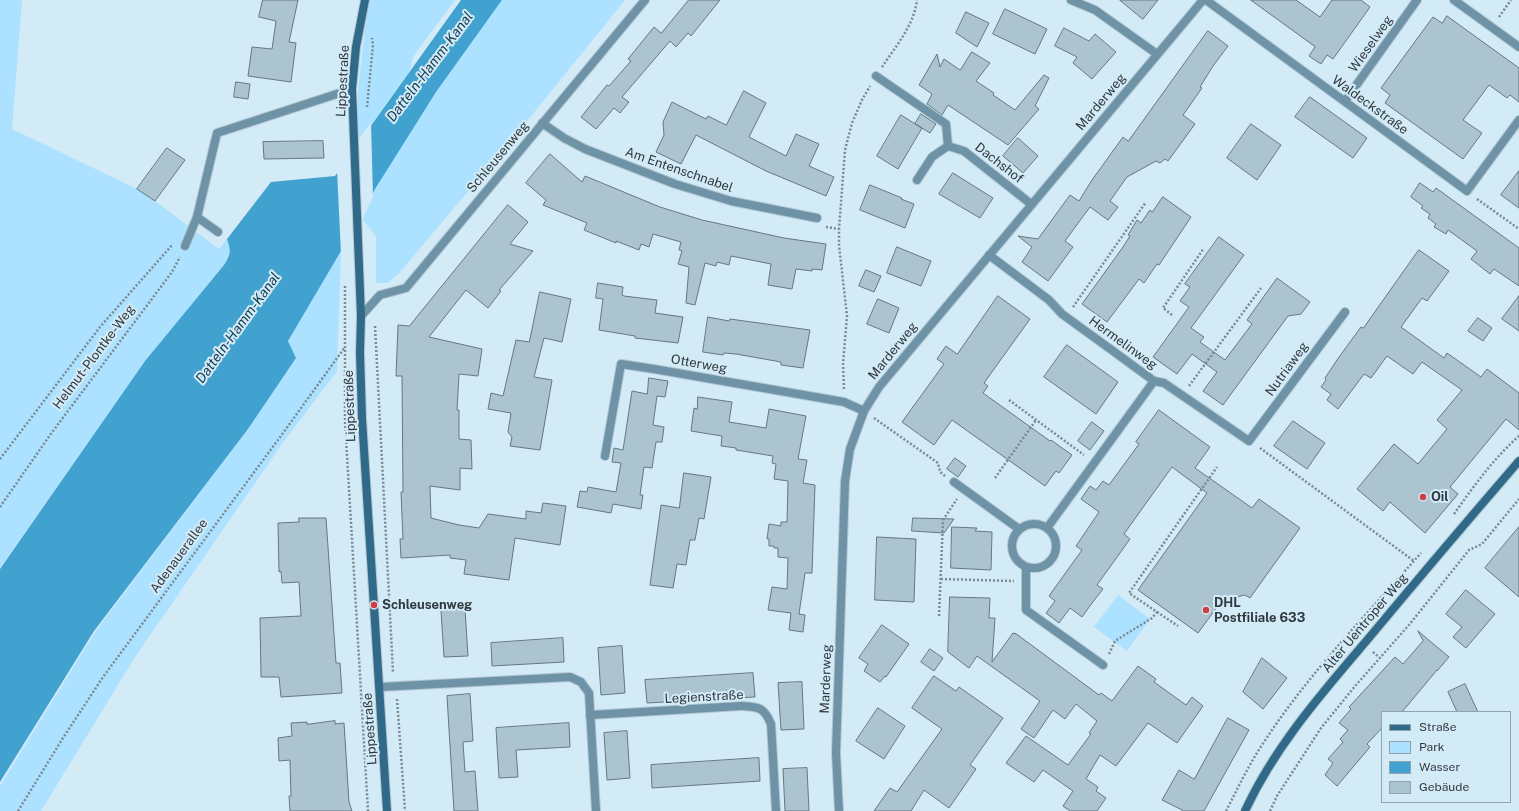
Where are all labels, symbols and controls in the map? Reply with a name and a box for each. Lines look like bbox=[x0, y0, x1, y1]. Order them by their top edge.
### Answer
water label: Datteln-Hamm-Kanal bbox=[383, 9, 477, 125]
street label: Wieselweg bbox=[1346, 13, 1396, 75]
street label: Lippestraße bbox=[333, 45, 353, 117]
street label: Marderweg bbox=[1073, 70, 1129, 134]
street label: Waldeckstraße bbox=[1329, 72, 1411, 138]
street label: Schleusenweg bbox=[464, 118, 532, 196]
street label: Dachshof bbox=[972, 139, 1026, 187]
street label: Am Entenschnabel bbox=[623, 144, 735, 196]
water label: Datteln-Hamm-Kanal bbox=[192, 269, 284, 387]
street label: Helmut-Plontke-Weg bbox=[50, 302, 138, 412]
street label: Hermelinweg bbox=[1086, 313, 1160, 373]
street label: Marderweg bbox=[865, 319, 921, 383]
street label: Nutriaweg bbox=[1262, 339, 1312, 399]
street label: Otterweg bbox=[670, 351, 728, 377]
street label: Lippestraße bbox=[341, 370, 359, 442]
place label: Oil bbox=[1431, 489, 1448, 505]
marker: Oil bbox=[1418, 492, 1428, 502]
street label: Adenauerallee bbox=[147, 516, 211, 596]
street label: Alter Uentroper Weg bbox=[1319, 570, 1411, 676]
place label: DHL Postfiliale 633 bbox=[1214, 595, 1305, 626]
place label: Schleusenweg bbox=[382, 597, 472, 613]
marker: Schleusenweg bbox=[369, 600, 379, 610]
marker: DHL Postfiliale 633 bbox=[1201, 605, 1211, 615]
street label: Marderweg bbox=[817, 644, 835, 714]
street label: Legienstraße bbox=[664, 687, 744, 707]
street label: Lippestraße bbox=[360, 692, 380, 766]
legend bbox=[1381, 711, 1511, 803]
text: Straße bbox=[1419, 720, 1456, 734]
text: Park bbox=[1419, 740, 1445, 754]
text: Wasser bbox=[1419, 760, 1460, 774]
text: Gebäude bbox=[1419, 780, 1469, 794]

